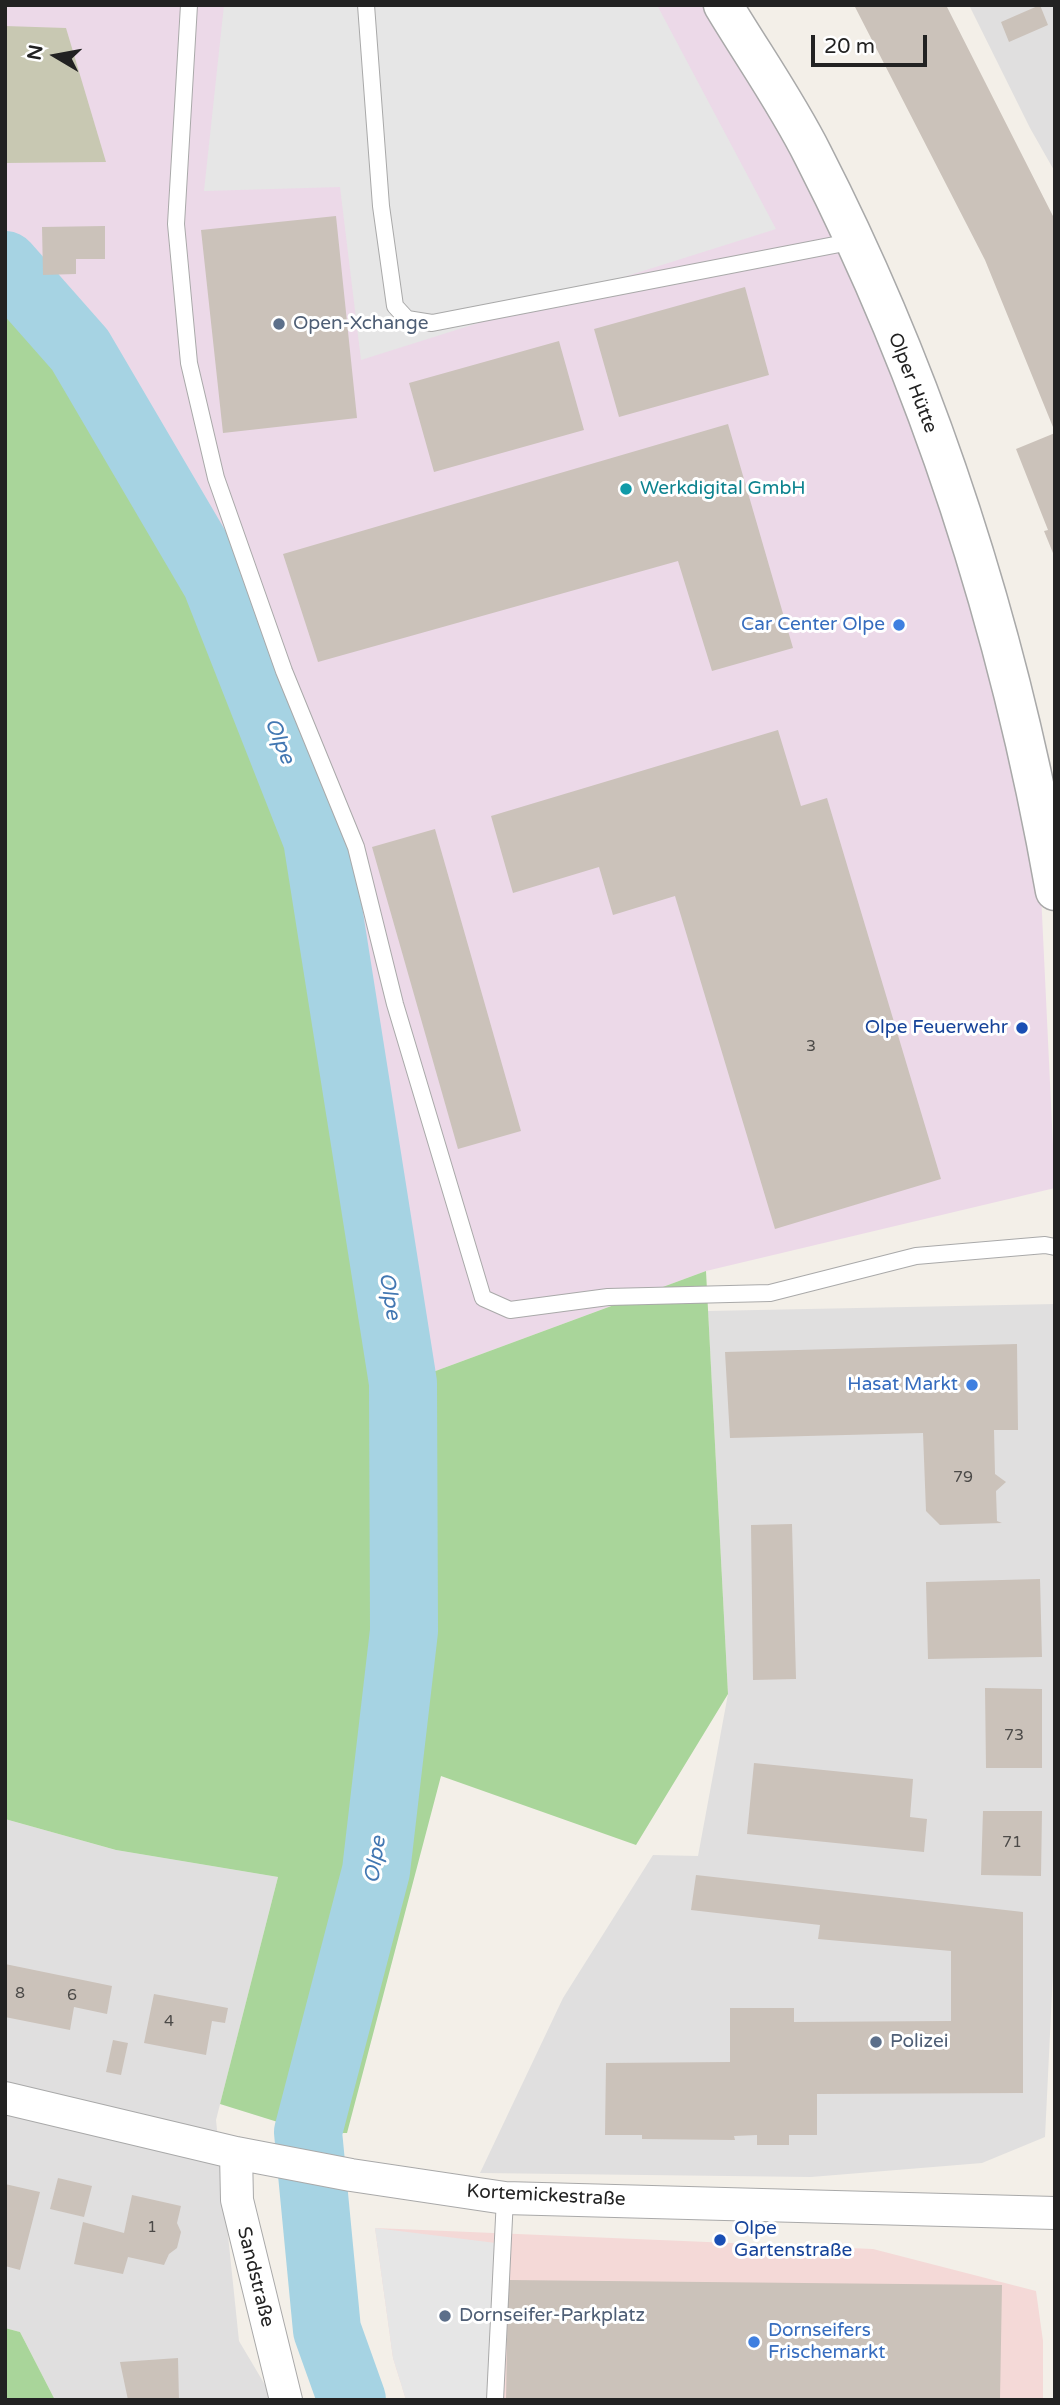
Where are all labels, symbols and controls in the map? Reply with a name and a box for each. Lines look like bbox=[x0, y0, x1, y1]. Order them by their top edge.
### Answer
north arrow bbox=[21, 21, 91, 91]
scale bar bbox=[815, 21, 930, 65]
text: 20 m bbox=[824, 34, 875, 59]
text: N bbox=[23, 43, 47, 62]
place label: Open-Xchange bbox=[293, 313, 428, 335]
marker: Open-Xchange bbox=[271, 316, 287, 332]
street label: Olper Hütte bbox=[882, 330, 942, 436]
place label: Werkdigital GmbH bbox=[640, 478, 806, 500]
marker: Werkdigital GmbH bbox=[618, 481, 634, 497]
place label: Car Center Olpe bbox=[741, 614, 885, 636]
marker: Car Center Olpe bbox=[891, 617, 907, 633]
water label: Olpe bbox=[258, 714, 300, 768]
place label: Olpe Feuerwehr bbox=[865, 1017, 1008, 1039]
marker: Olpe Feuerwehr bbox=[1014, 1020, 1030, 1036]
house number: 3 bbox=[806, 1037, 816, 1057]
water label: Olpe bbox=[373, 1271, 405, 1321]
place label: Hasat Markt bbox=[847, 1374, 958, 1396]
marker: Hasat Markt bbox=[964, 1377, 980, 1393]
house number: 79 bbox=[953, 1468, 973, 1488]
house number: 73 bbox=[1004, 1726, 1024, 1746]
house number: 71 bbox=[1002, 1833, 1022, 1853]
water label: Olpe bbox=[360, 1835, 392, 1885]
house number: 8 bbox=[15, 1984, 25, 2004]
house number: 6 bbox=[67, 1986, 77, 2006]
house number: 4 bbox=[164, 2012, 174, 2032]
place label: Polizei bbox=[890, 2031, 948, 2053]
marker: Polizei bbox=[868, 2034, 884, 2050]
street label: Kortemickestraße bbox=[466, 2180, 626, 2212]
house number: 1 bbox=[147, 2218, 157, 2238]
place label: Olpe Gartenstraße bbox=[734, 2218, 852, 2262]
street label: Sandstraße bbox=[232, 2225, 278, 2329]
marker: Olpe Gartenstraße bbox=[712, 2232, 728, 2248]
place label: Dornseifer-Parkplatz bbox=[459, 2305, 645, 2327]
marker: Dornseifer-Parkplatz bbox=[437, 2308, 453, 2324]
place label: Dornseifers Frischemarkt bbox=[768, 2320, 886, 2364]
marker: Dornseifers Frischemarkt bbox=[746, 2334, 762, 2350]

